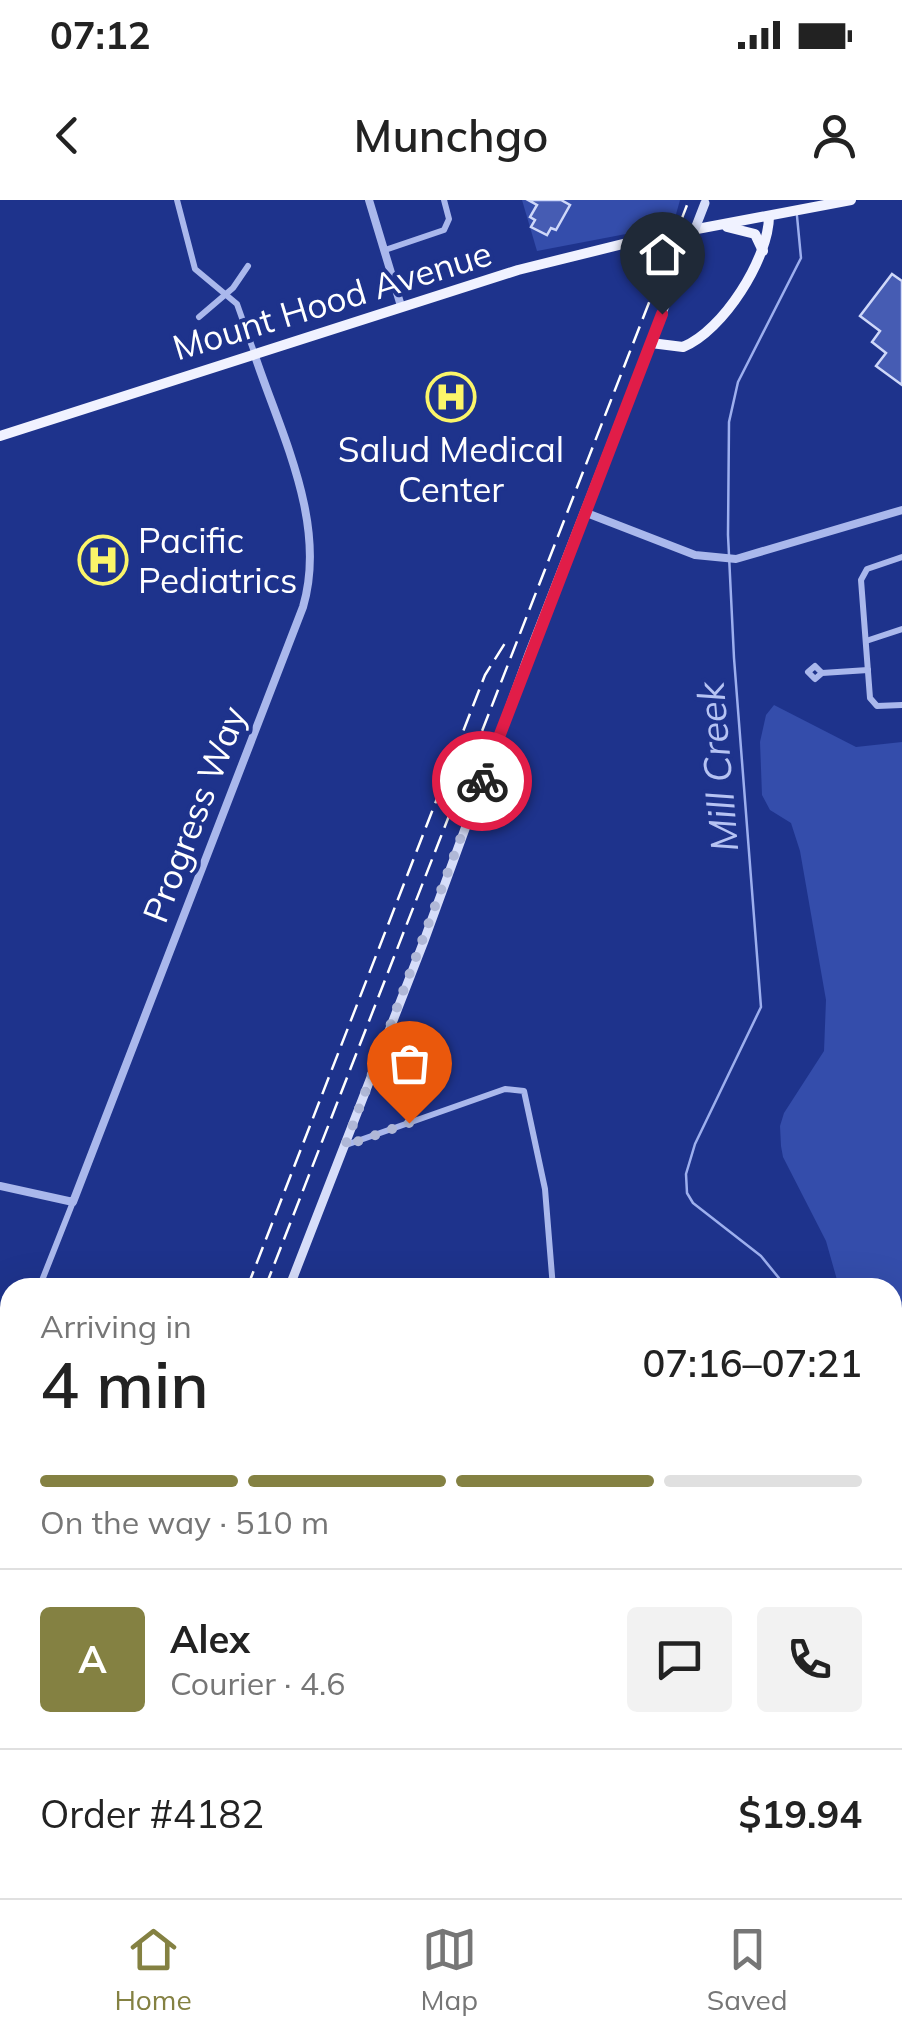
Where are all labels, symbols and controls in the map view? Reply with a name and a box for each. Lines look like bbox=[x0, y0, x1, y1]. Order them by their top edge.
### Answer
text: 07:12 bbox=[50, 11, 151, 59]
text: Munchgo bbox=[354, 107, 548, 163]
icon: back bbox=[40, 108, 95, 163]
icon: person bbox=[807, 108, 862, 163]
pin bbox=[620, 212, 705, 315]
icon: home bbox=[635, 227, 690, 282]
street label: Mount Hood Avenue bbox=[167, 231, 497, 369]
hospital icon: Salud Medical Center bbox=[425, 371, 477, 423]
place label: Salud Medical Center bbox=[338, 427, 564, 511]
place label: Pacific Pediatrics bbox=[138, 518, 297, 602]
hospital icon: Pacific Pediatrics bbox=[77, 534, 129, 586]
water label: Mill Creek bbox=[686, 679, 748, 854]
street label: Progress Way bbox=[133, 699, 255, 928]
courier bbox=[432, 731, 532, 831]
icon: bike bbox=[455, 754, 510, 809]
pin bbox=[367, 1021, 452, 1124]
icon: bag bbox=[382, 1036, 437, 1091]
text: Arriving in bbox=[40, 1306, 192, 1346]
text: 07:16–07:21 bbox=[642, 1339, 862, 1387]
text: 4 min bbox=[40, 1343, 209, 1424]
text: On the way · 510 m bbox=[40, 1502, 329, 1542]
button: chat bbox=[627, 1607, 732, 1712]
button: phone bbox=[757, 1607, 862, 1712]
text: Alex bbox=[170, 1615, 250, 1663]
text: A bbox=[78, 1635, 107, 1683]
text: Courier · 4.6 bbox=[170, 1663, 346, 1703]
text: Order #4182 bbox=[40, 1790, 264, 1838]
text: $19.94 bbox=[739, 1790, 862, 1838]
tab: Home bbox=[114, 1922, 192, 2017]
tab: Map bbox=[420, 1922, 478, 2017]
tab: Saved bbox=[707, 1922, 788, 2017]

